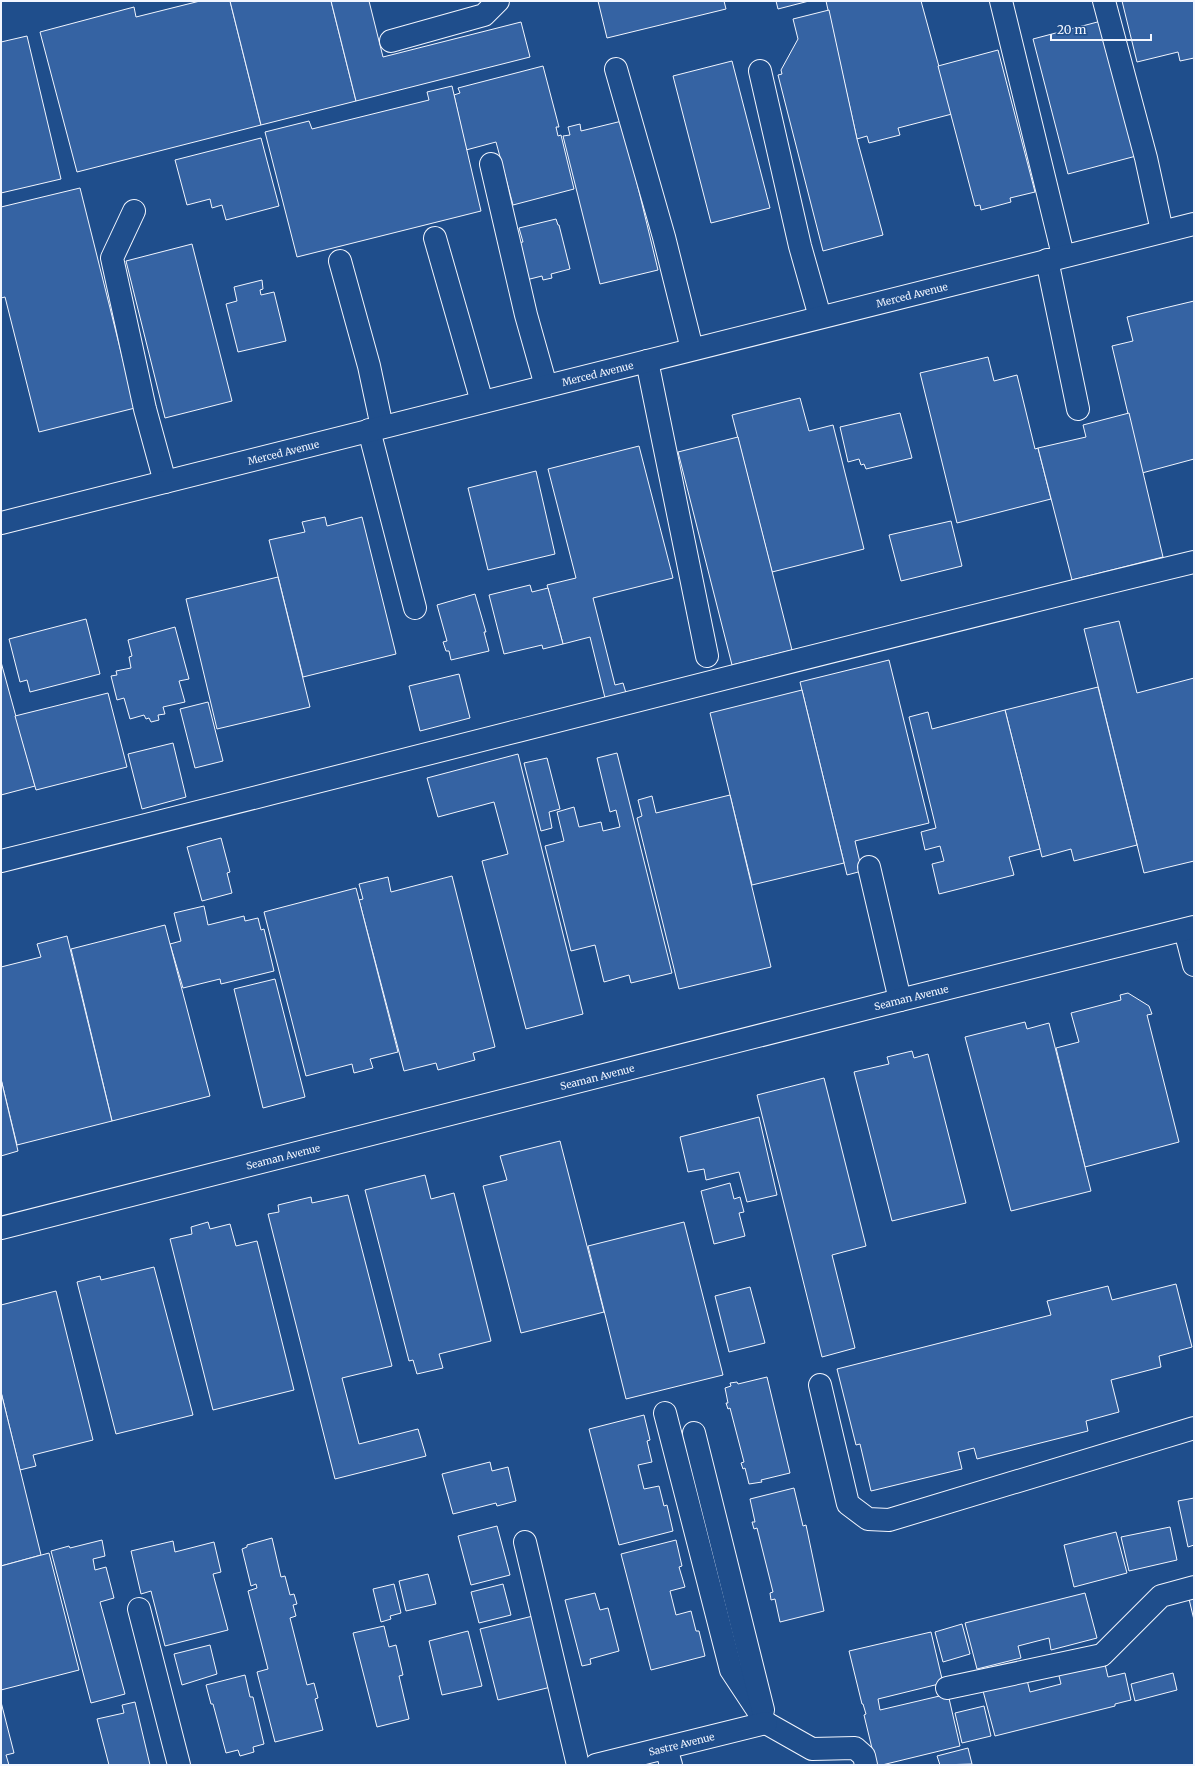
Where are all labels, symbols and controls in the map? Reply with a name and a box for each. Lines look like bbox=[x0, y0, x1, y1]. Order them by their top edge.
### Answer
scale bar bbox=[1051, 16, 1151, 42]
text: 20 m bbox=[1057, 22, 1086, 37]
street label: Merced Avenue bbox=[875, 280, 949, 310]
street label: Merced Avenue bbox=[561, 359, 635, 389]
street label: Merced Avenue bbox=[246, 438, 320, 468]
street label: Seaman Avenue bbox=[873, 982, 950, 1013]
street label: Seaman Avenue bbox=[559, 1062, 636, 1093]
street label: Seaman Avenue bbox=[245, 1141, 322, 1173]
street label: Sastre Avenue bbox=[647, 1730, 716, 1759]

